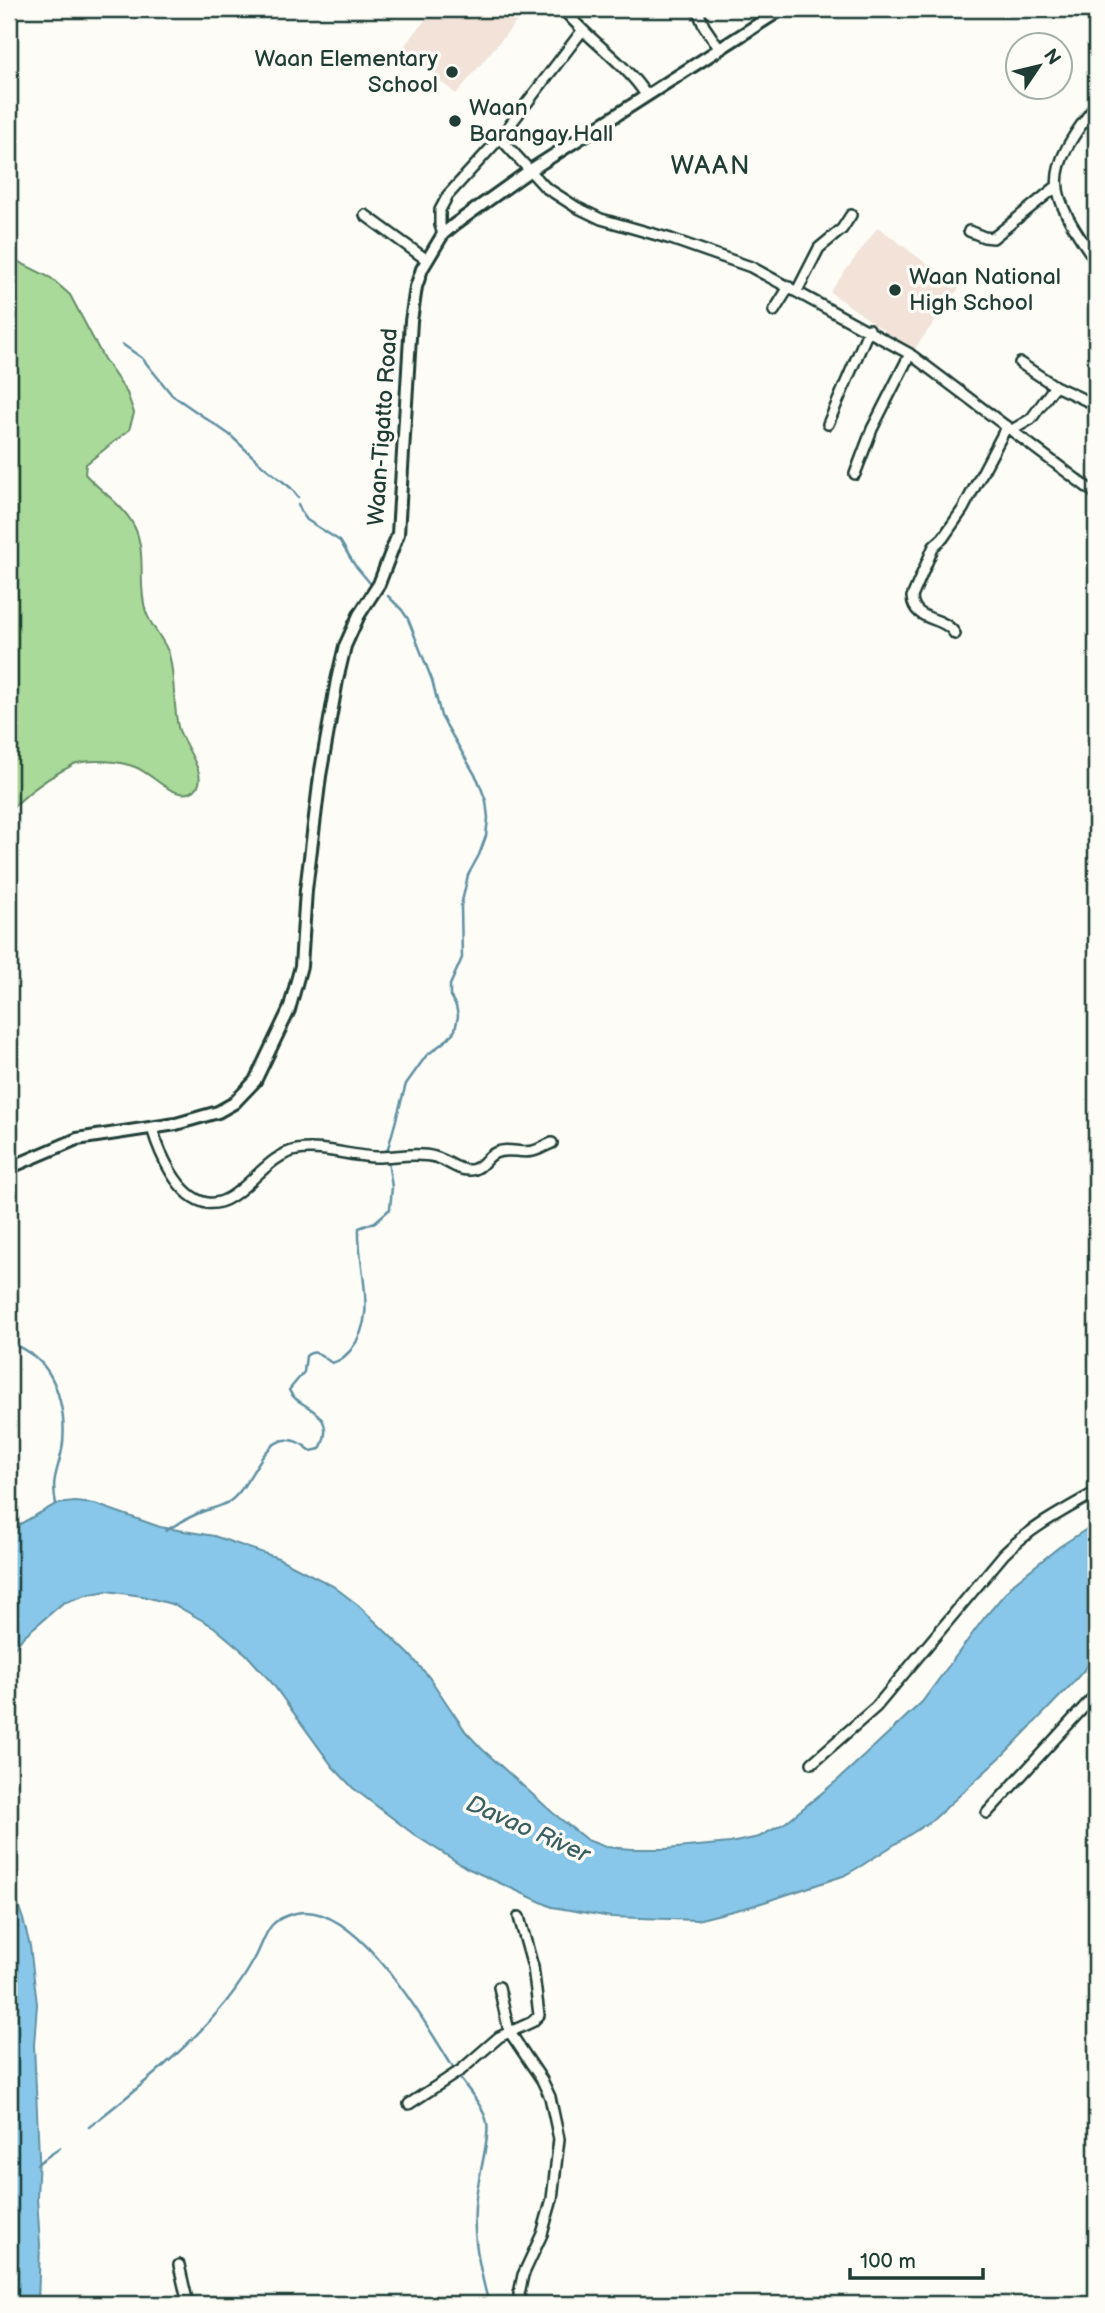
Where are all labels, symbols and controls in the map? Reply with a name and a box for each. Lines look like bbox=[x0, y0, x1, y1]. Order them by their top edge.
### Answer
north arrow bbox=[1004, 32, 1074, 102]
place label: Waan Elementary School bbox=[254, 45, 439, 99]
text: N bbox=[1038, 45, 1065, 70]
marker: Waan Elementary School bbox=[444, 64, 460, 80]
place label: Waan Barangay Hall bbox=[469, 94, 613, 148]
marker: Waan Barangay Hall bbox=[447, 113, 463, 129]
district label: WAAN bbox=[670, 151, 752, 182]
place label: Waan National High School bbox=[909, 263, 1061, 317]
marker: Waan National High School bbox=[887, 282, 903, 298]
street label: Waan-Tigatto Road bbox=[362, 327, 404, 527]
water label: Davao River bbox=[462, 1789, 596, 1870]
scale bar bbox=[850, 2236, 982, 2280]
text: 100 m bbox=[860, 2249, 916, 2274]

